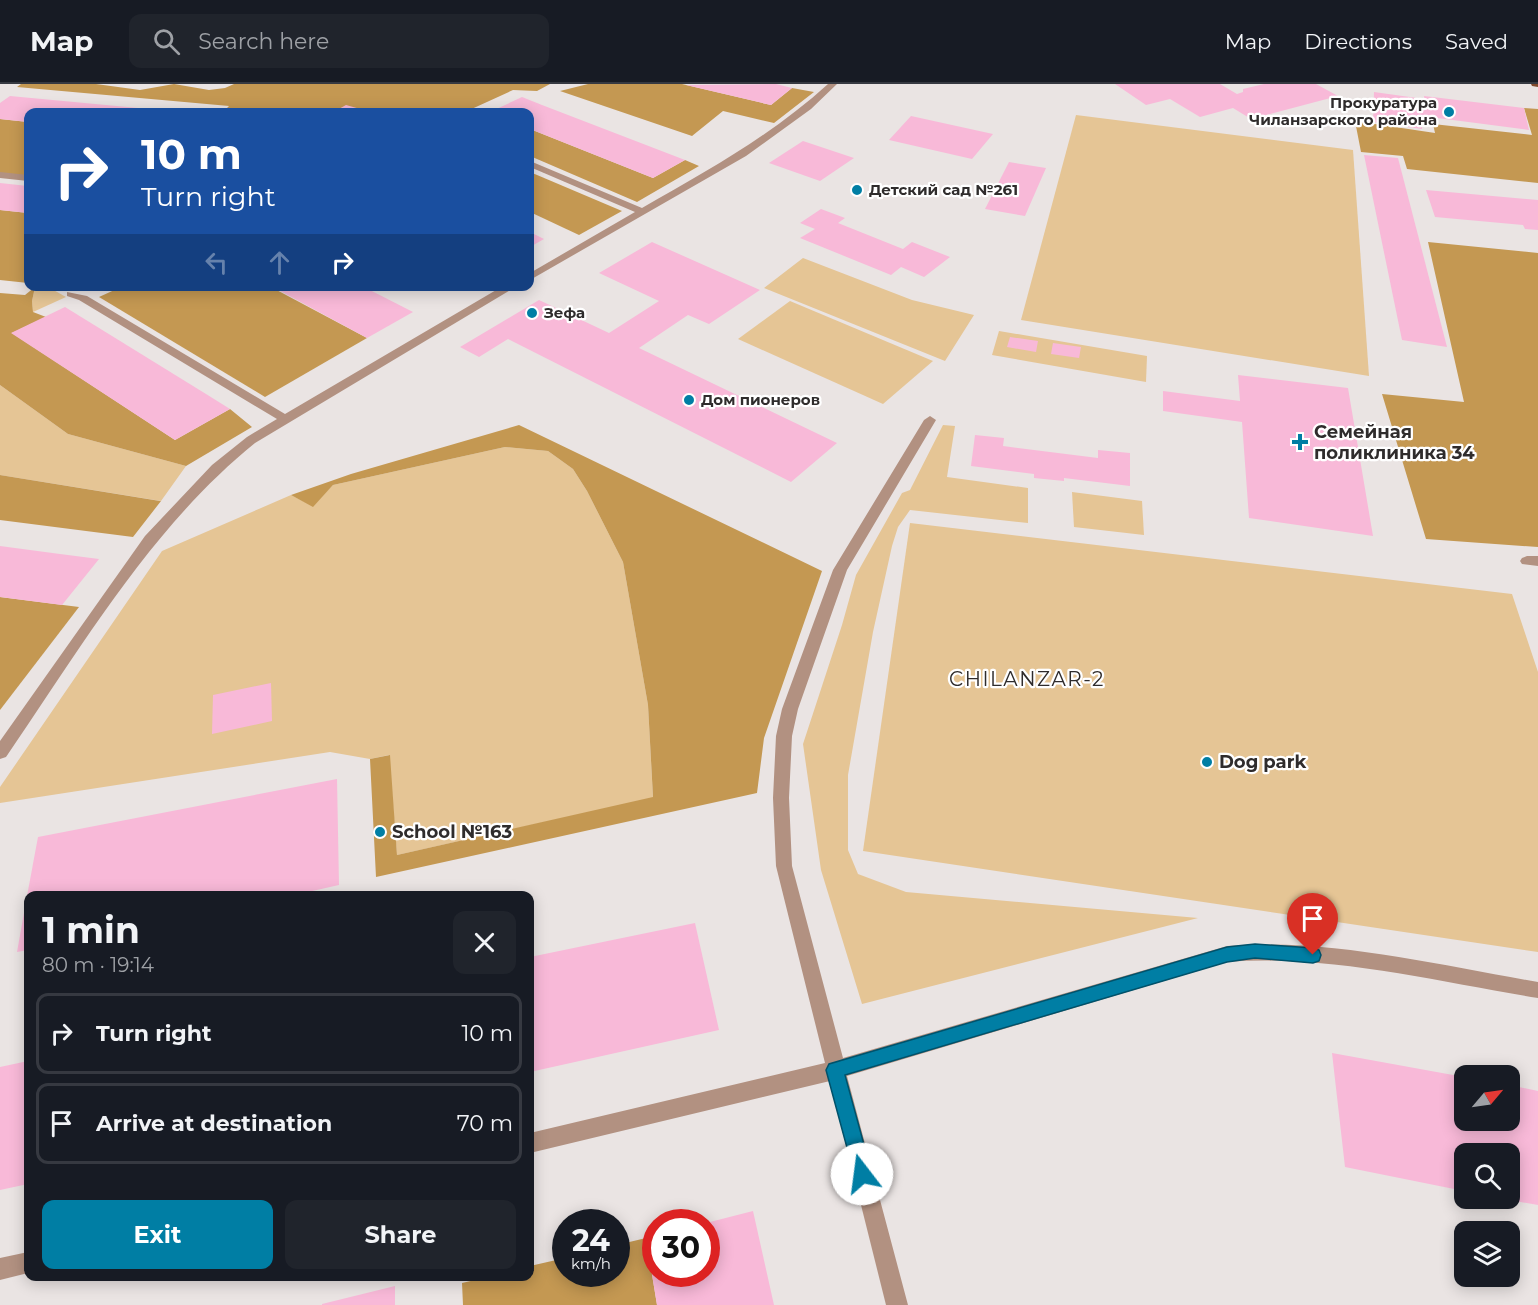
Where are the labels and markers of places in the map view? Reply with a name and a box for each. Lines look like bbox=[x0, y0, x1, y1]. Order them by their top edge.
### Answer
place label: Прокуратура Чиланзарского района bbox=[1249, 93, 1437, 129]
marker: Прокуратура Чиланзарского района bbox=[1442, 105, 1456, 119]
place label: Детский сад №261 bbox=[869, 180, 1018, 199]
marker: Детский сад №261 bbox=[850, 183, 864, 197]
place label: Зефа bbox=[543, 303, 585, 322]
marker: Зефа bbox=[525, 306, 539, 320]
place label: Дом пионеров bbox=[701, 390, 820, 409]
marker: Дом пионеров bbox=[682, 393, 696, 407]
place label: Семейная поликлиника 34 bbox=[1314, 421, 1475, 464]
marker: Семейная поликлиника 34 bbox=[1291, 433, 1309, 451]
place label: Dog park bbox=[1219, 751, 1306, 773]
marker: Dog park bbox=[1200, 755, 1214, 769]
place label: School №163 bbox=[392, 821, 513, 843]
marker: School №163 bbox=[373, 825, 387, 839]
pin bbox=[1287, 893, 1338, 955]

